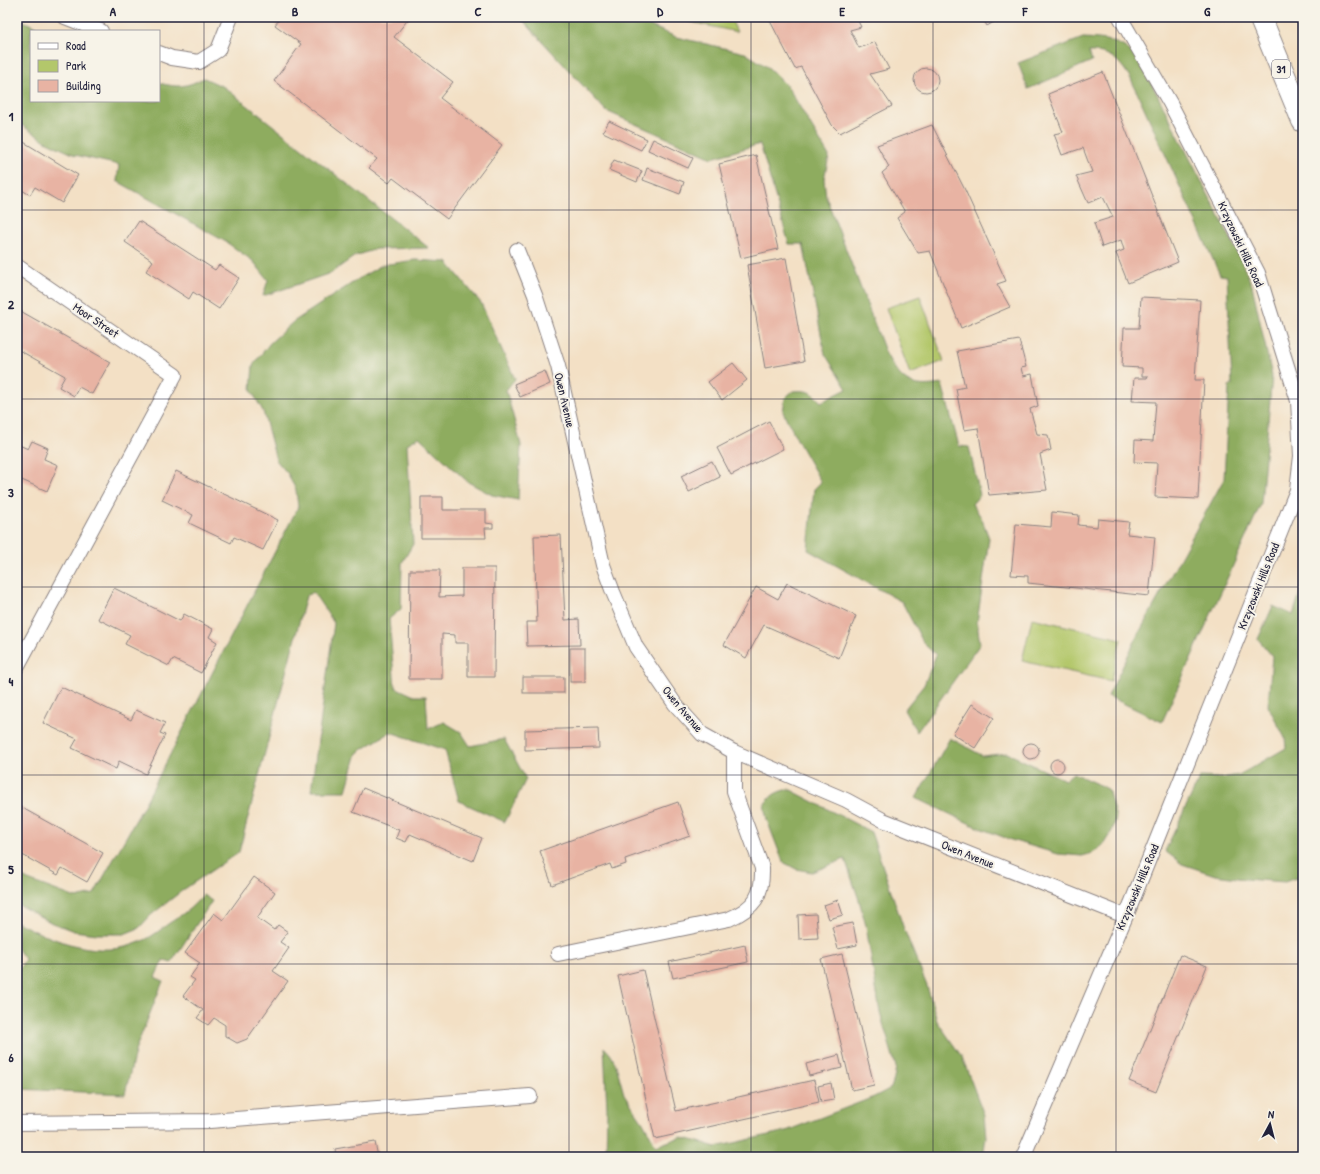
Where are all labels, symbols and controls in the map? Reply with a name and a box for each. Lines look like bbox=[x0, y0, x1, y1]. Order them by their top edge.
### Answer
text: A bbox=[110, 2, 117, 20]
text: B bbox=[292, 2, 299, 20]
text: C bbox=[474, 2, 482, 20]
text: D bbox=[657, 2, 664, 20]
text: E bbox=[839, 2, 845, 20]
text: F bbox=[1022, 2, 1029, 20]
text: G bbox=[1204, 2, 1211, 20]
legend bbox=[30, 30, 160, 102]
text: Road bbox=[66, 37, 86, 54]
text: Park bbox=[66, 57, 86, 74]
road number: 31 bbox=[1272, 60, 1290, 78]
text: Building bbox=[66, 77, 101, 94]
text: 1 bbox=[9, 107, 14, 125]
street label: Krzyzowski Hills Road bbox=[1214, 199, 1268, 290]
text: 2 bbox=[8, 295, 15, 313]
street label: Moor Street bbox=[70, 298, 123, 342]
street label: Owen Avenue bbox=[550, 371, 580, 429]
text: 3 bbox=[8, 483, 14, 501]
street label: Krzyzowski Hills Road bbox=[1233, 540, 1283, 632]
text: 4 bbox=[9, 672, 14, 690]
street label: Owen Avenue bbox=[659, 682, 708, 736]
street label: Owen Avenue bbox=[939, 836, 997, 872]
street label: Krzyzowski Hills Road bbox=[1111, 841, 1163, 933]
text: 5 bbox=[8, 860, 14, 878]
text: 6 bbox=[8, 1048, 14, 1066]
north arrow bbox=[1250, 1104, 1290, 1144]
text: N bbox=[1267, 1107, 1275, 1121]

